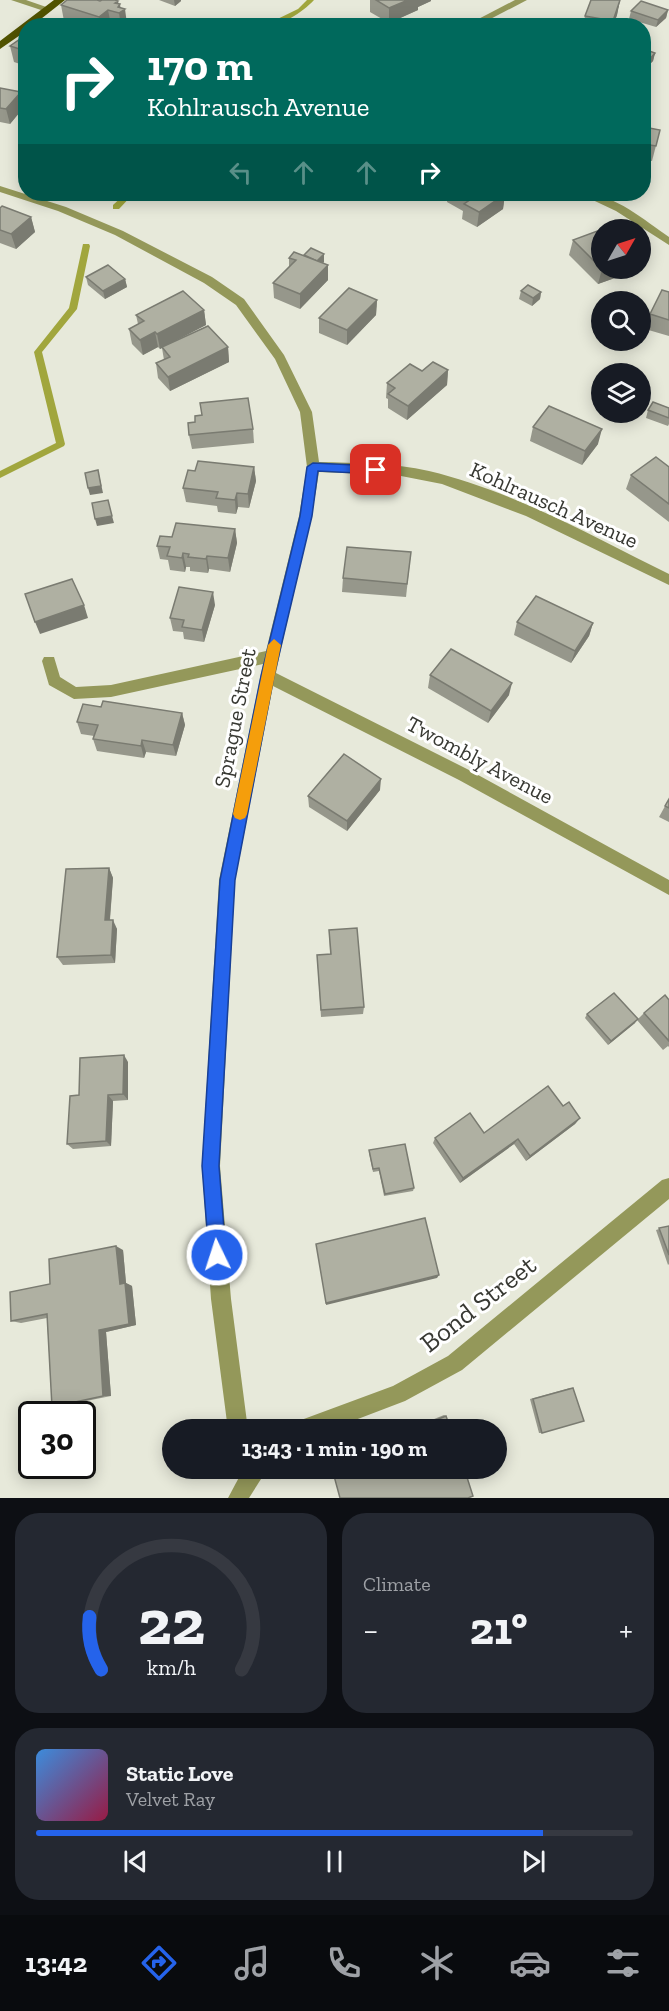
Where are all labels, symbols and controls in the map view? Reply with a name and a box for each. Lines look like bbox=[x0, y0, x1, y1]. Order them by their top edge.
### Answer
text: 170 m bbox=[147, 40, 253, 91]
icon: right bbox=[48, 42, 126, 120]
text: Kohlrausch Avenue bbox=[147, 91, 369, 123]
icon: left bbox=[224, 156, 257, 189]
icon: ahead bbox=[287, 156, 320, 189]
icon: ahead bbox=[350, 156, 383, 189]
icon: right bbox=[413, 156, 446, 189]
north arrow bbox=[591, 219, 651, 279]
map controls bbox=[591, 219, 651, 423]
button: search bbox=[591, 291, 651, 351]
button: layers bbox=[591, 363, 651, 423]
pin bbox=[350, 444, 401, 495]
icon: arrive bbox=[359, 453, 392, 486]
street label: Kohlrausch Avenue bbox=[466, 456, 642, 554]
street label: Sprague Street bbox=[208, 645, 262, 790]
street label: Twombly Avenue bbox=[402, 710, 558, 810]
position arrow bbox=[185, 1223, 249, 1287]
street label: Bond Street bbox=[414, 1249, 542, 1359]
speed limit sign: 30 bbox=[18, 1401, 96, 1479]
text: 13:43 · 1 min · 190 m bbox=[242, 1435, 427, 1462]
text: Climate bbox=[363, 1572, 431, 1596]
text: 22 bbox=[137, 1585, 205, 1660]
text: 21° bbox=[470, 1602, 528, 1656]
text: − bbox=[363, 1610, 378, 1649]
text: + bbox=[619, 1610, 633, 1649]
text: km/h bbox=[147, 1655, 195, 1680]
text: Static Love bbox=[126, 1760, 233, 1787]
text: Velvet Ray bbox=[126, 1787, 215, 1811]
icon: previous bbox=[119, 1845, 152, 1878]
icon: pause bbox=[318, 1845, 351, 1878]
icon: next bbox=[517, 1845, 550, 1878]
icon: directions bbox=[138, 1942, 180, 1984]
icon: music bbox=[231, 1942, 273, 1984]
icon: phone bbox=[323, 1942, 365, 1984]
icon: climate bbox=[416, 1942, 458, 1984]
icon: car bbox=[509, 1942, 551, 1984]
icon: filters bbox=[602, 1942, 644, 1984]
text: 13:42 bbox=[25, 1947, 87, 1979]

